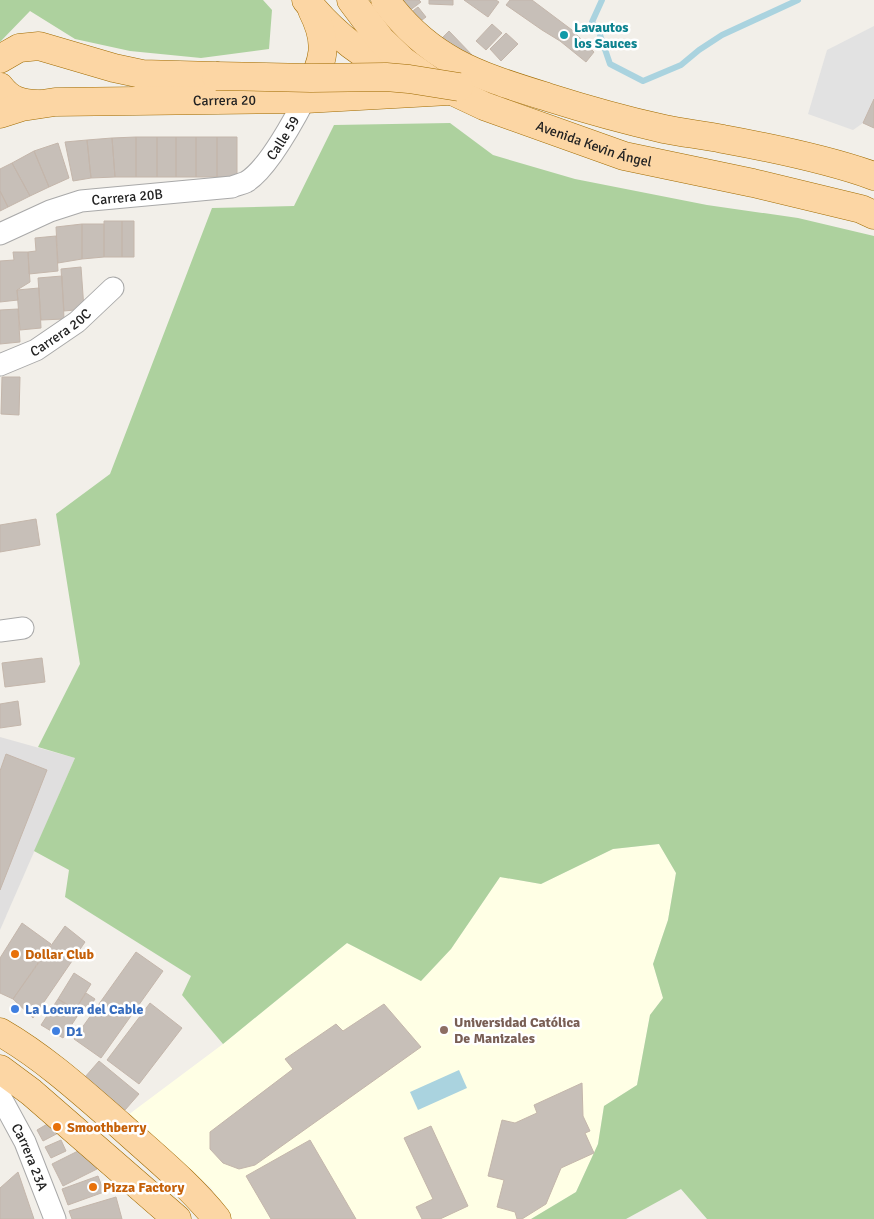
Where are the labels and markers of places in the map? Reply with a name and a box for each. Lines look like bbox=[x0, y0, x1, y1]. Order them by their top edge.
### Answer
place label: Lavautos los Sauces bbox=[574, 19, 637, 52]
marker: Lavautos los Sauces bbox=[558, 29, 570, 41]
place label: Dollar Club bbox=[25, 946, 95, 963]
marker: Dollar Club bbox=[9, 948, 21, 960]
place label: La Locura del Cable bbox=[25, 1001, 143, 1018]
marker: La Locura del Cable bbox=[9, 1003, 21, 1015]
place label: Universidad Católica De Manizales bbox=[454, 1014, 580, 1047]
place label: D1 bbox=[66, 1023, 83, 1040]
marker: Universidad Católica De Manizales bbox=[438, 1024, 450, 1036]
marker: D1 bbox=[50, 1025, 62, 1037]
place label: Smoothberry bbox=[67, 1119, 147, 1136]
marker: Smoothberry bbox=[51, 1121, 63, 1133]
place label: Pizza Factory bbox=[103, 1179, 184, 1196]
marker: Pizza Factory bbox=[87, 1181, 99, 1193]

